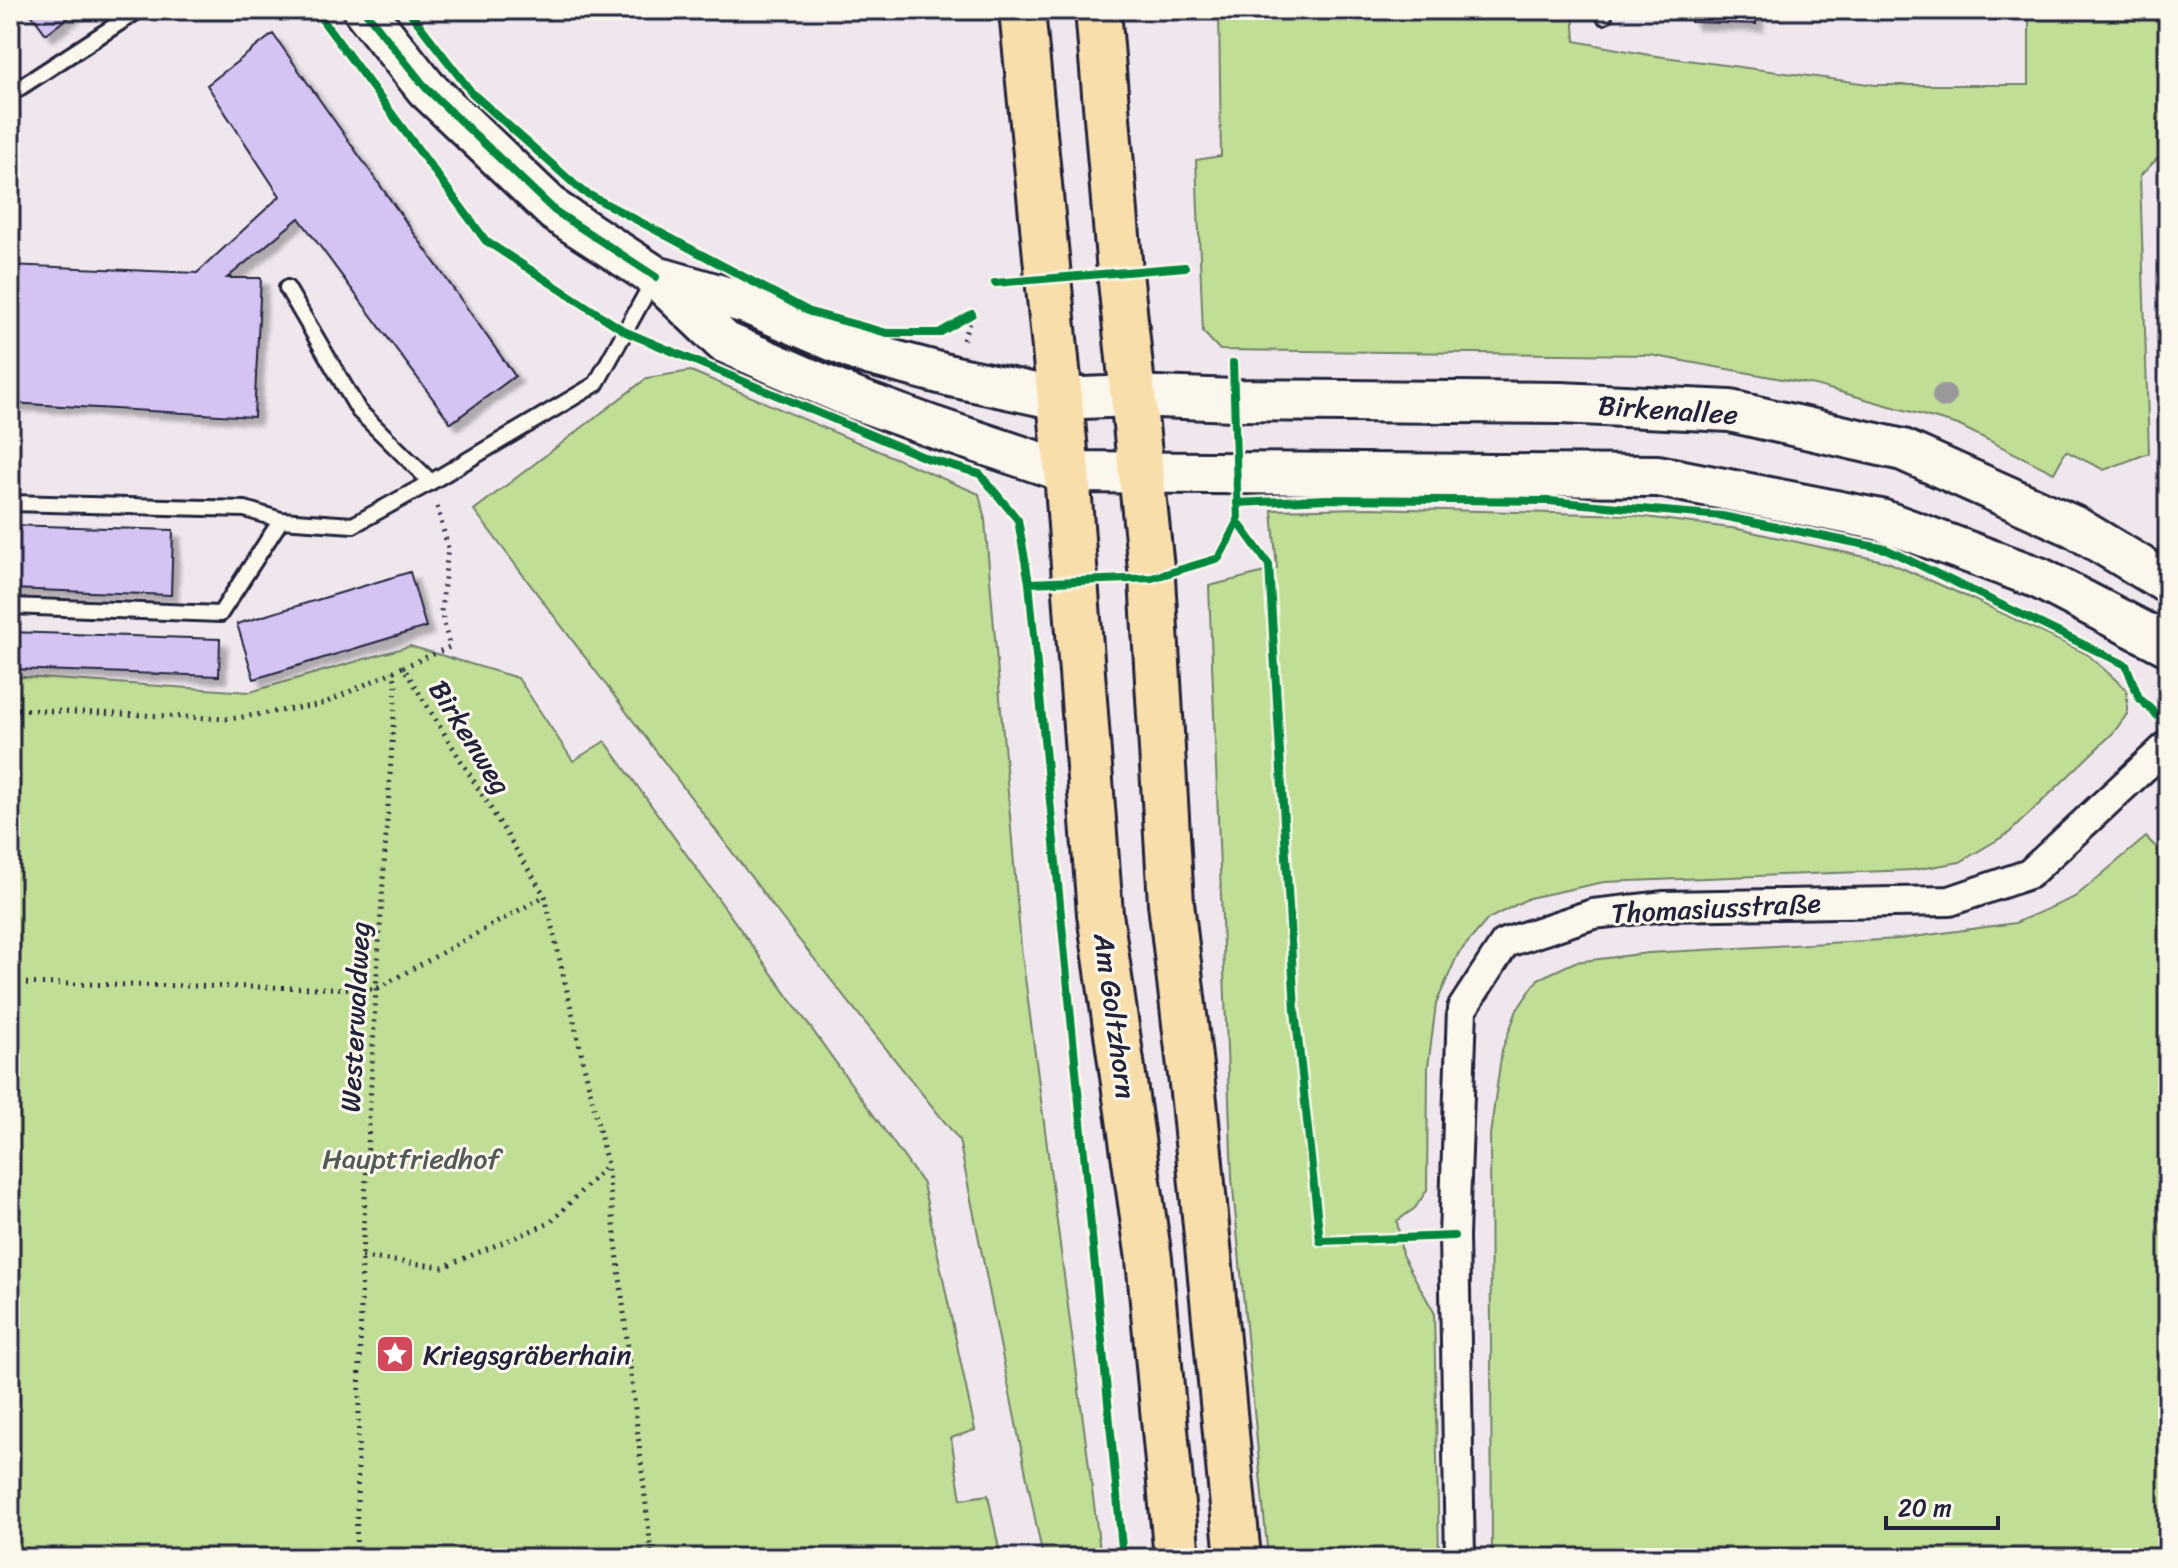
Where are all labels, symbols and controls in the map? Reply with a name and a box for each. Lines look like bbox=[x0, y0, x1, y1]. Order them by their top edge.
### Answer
street label: Birkenallee bbox=[1596, 381, 1740, 439]
street label: Birkenweg bbox=[415, 670, 525, 804]
street label: Thomasiusstraße bbox=[1610, 878, 1822, 938]
street label: Westerwaldweg bbox=[326, 920, 384, 1114]
street label: Am Goltzhorn bbox=[1079, 929, 1151, 1102]
park label: Hauptfriedhof bbox=[322, 1134, 503, 1183]
place label: Kriegsgräberhain bbox=[423, 1330, 631, 1379]
place icon: Kriegsgräberhain bbox=[374, 1333, 416, 1375]
scale bar bbox=[1886, 1480, 1998, 1530]
text: 20 m bbox=[1898, 1487, 1952, 1529]

